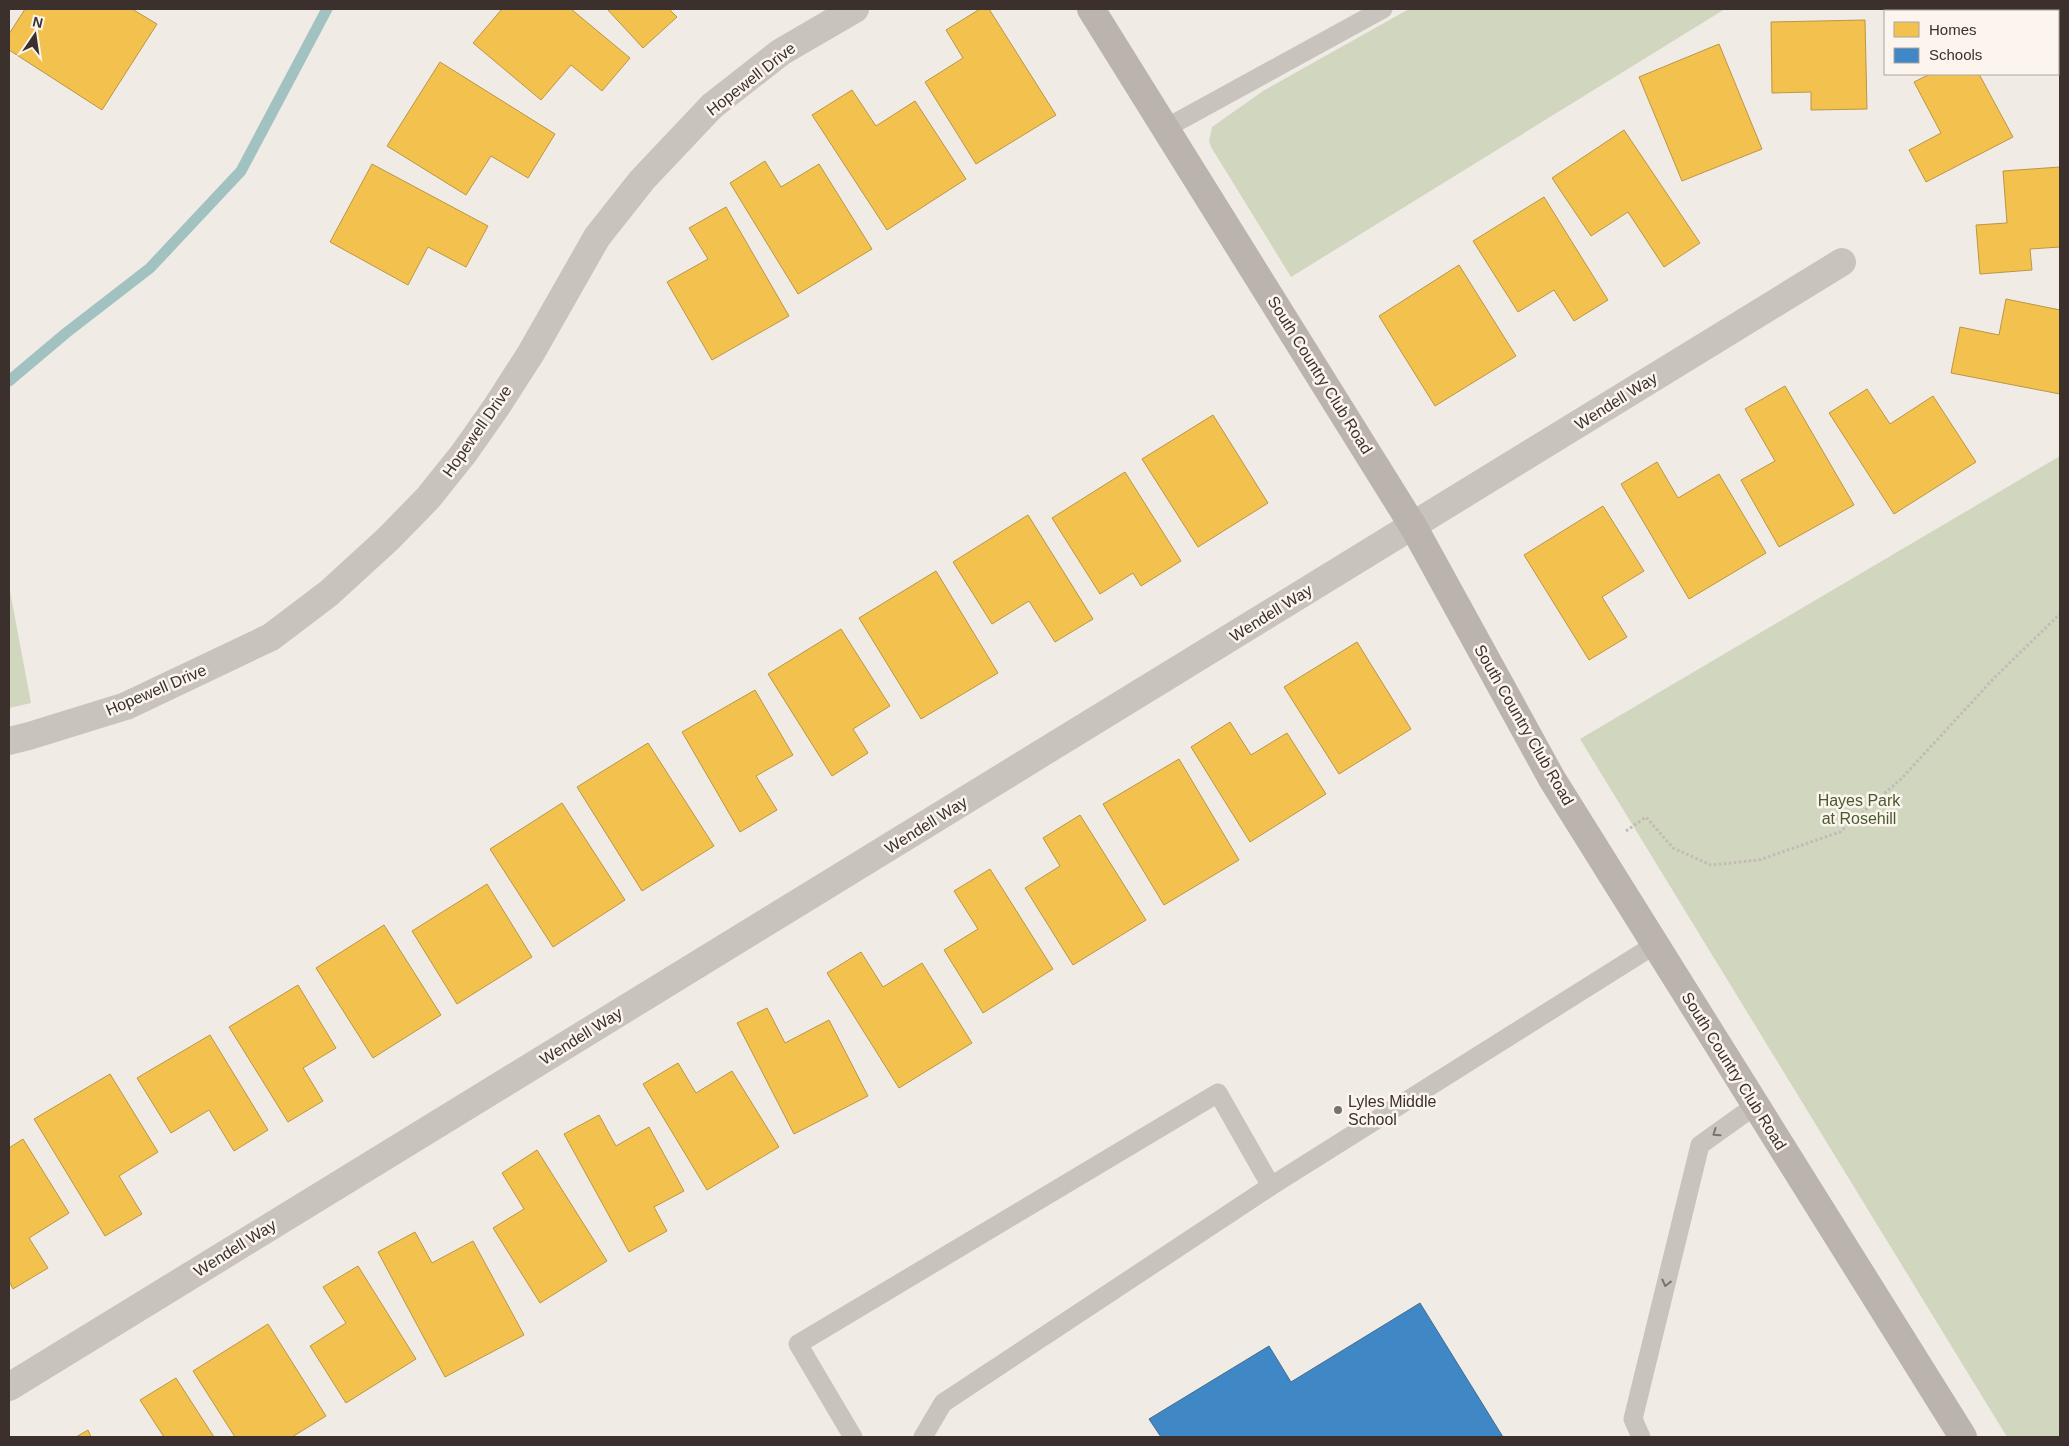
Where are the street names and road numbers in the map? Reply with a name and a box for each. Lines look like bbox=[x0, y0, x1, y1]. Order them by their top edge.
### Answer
street label: Hopewell Drive bbox=[703, 39, 799, 119]
street label: South Country Club Road bbox=[1264, 293, 1376, 457]
street label: Wendell Way bbox=[1572, 369, 1660, 433]
street label: Hopewell Drive bbox=[439, 382, 515, 480]
street label: Wendell Way bbox=[1227, 581, 1315, 645]
street label: South Country Club Road bbox=[1471, 642, 1577, 808]
street label: Hopewell Drive bbox=[103, 661, 209, 719]
street label: Wendell Way bbox=[882, 793, 970, 857]
street label: South Country Club Road bbox=[1678, 989, 1790, 1153]
street label: Wendell Way bbox=[537, 1004, 625, 1068]
street label: Wendell Way bbox=[191, 1216, 279, 1280]

